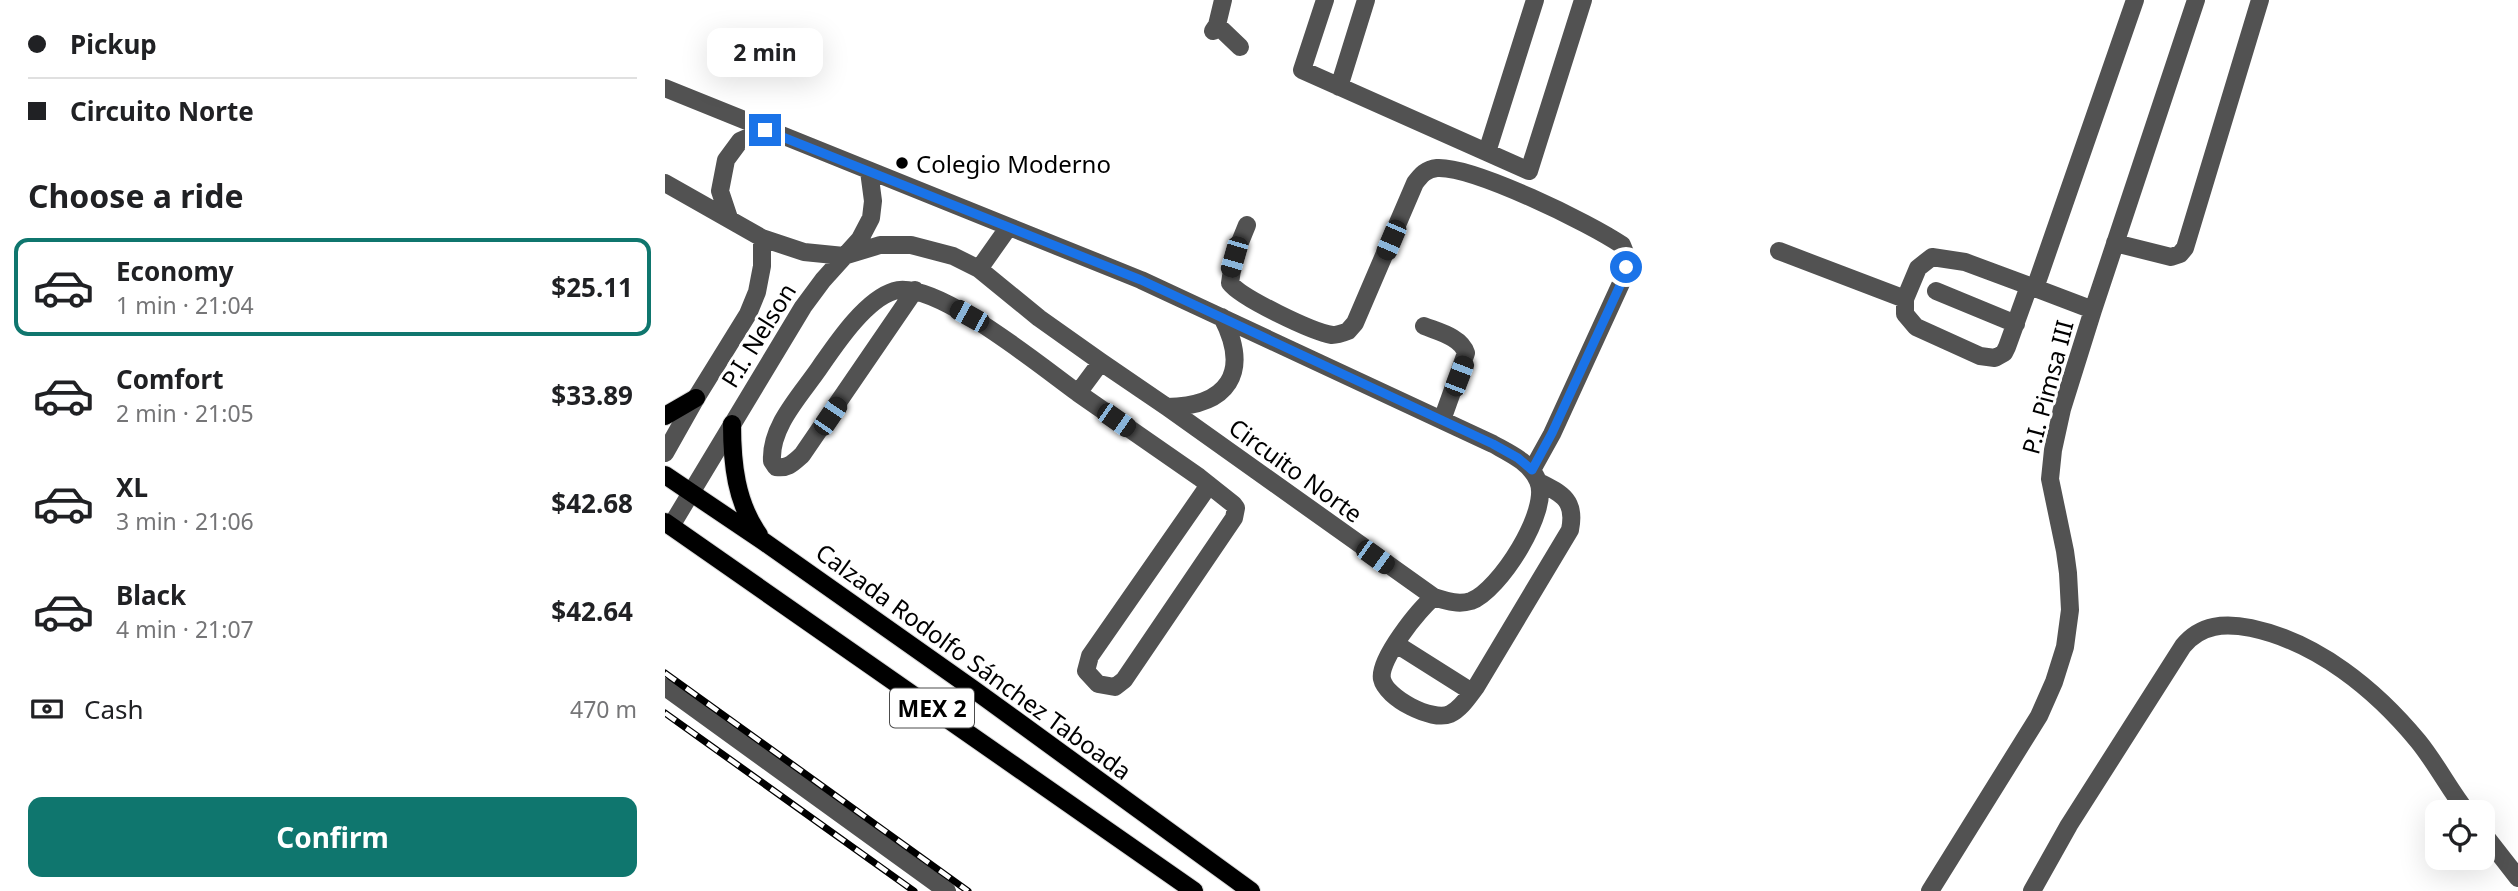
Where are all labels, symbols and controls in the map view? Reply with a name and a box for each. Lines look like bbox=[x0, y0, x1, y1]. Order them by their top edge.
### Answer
text: Pickup bbox=[70, 26, 157, 62]
callout: 2 min bbox=[707, 29, 823, 78]
text: 2 min bbox=[733, 36, 797, 68]
text: Circuito Norte bbox=[70, 93, 254, 129]
route end bbox=[749, 114, 781, 146]
place label: Colegio Moderno bbox=[916, 147, 1111, 180]
marker: Colegio Moderno bbox=[894, 155, 910, 171]
text: Choose a ride bbox=[28, 174, 244, 217]
car bbox=[1374, 217, 1409, 263]
car bbox=[1219, 234, 1250, 280]
route start bbox=[1610, 251, 1642, 283]
text: Economy bbox=[116, 253, 234, 289]
icon: car bbox=[32, 256, 95, 319]
text: $25.11 bbox=[551, 269, 633, 305]
street label: P.I. Nelson bbox=[713, 276, 803, 394]
text: 1 min · 21:04 bbox=[116, 289, 254, 321]
car bbox=[946, 297, 993, 335]
street label: P.I. Pimsa III bbox=[2013, 316, 2081, 458]
car bbox=[1442, 353, 1477, 399]
text: Comfort bbox=[116, 361, 224, 397]
icon: car bbox=[32, 364, 95, 427]
text: $33.89 bbox=[551, 377, 633, 413]
car bbox=[810, 393, 851, 439]
text: 2 min · 21:05 bbox=[116, 397, 254, 429]
car bbox=[1093, 399, 1140, 441]
street label: Circuito Norte bbox=[1223, 410, 1369, 530]
text: XL bbox=[116, 469, 148, 505]
icon: car bbox=[32, 472, 95, 535]
text: $42.68 bbox=[551, 485, 633, 521]
text: 3 min · 21:06 bbox=[116, 505, 254, 537]
street label: Calzada Rodolfo Sánchez Taboada bbox=[810, 535, 1138, 787]
car bbox=[1352, 536, 1399, 578]
text: Black bbox=[116, 577, 186, 613]
icon: car bbox=[32, 580, 95, 643]
text: $42.64 bbox=[551, 593, 633, 629]
text: 4 min · 21:07 bbox=[116, 613, 254, 645]
road number: MEX 2 bbox=[890, 688, 974, 728]
icon: cash bbox=[28, 690, 66, 728]
text: Cash bbox=[84, 691, 144, 727]
text: 470 m bbox=[570, 693, 637, 725]
button: Confirm bbox=[28, 797, 637, 877]
map controls bbox=[2425, 800, 2495, 870]
button: locate bbox=[2425, 800, 2495, 870]

